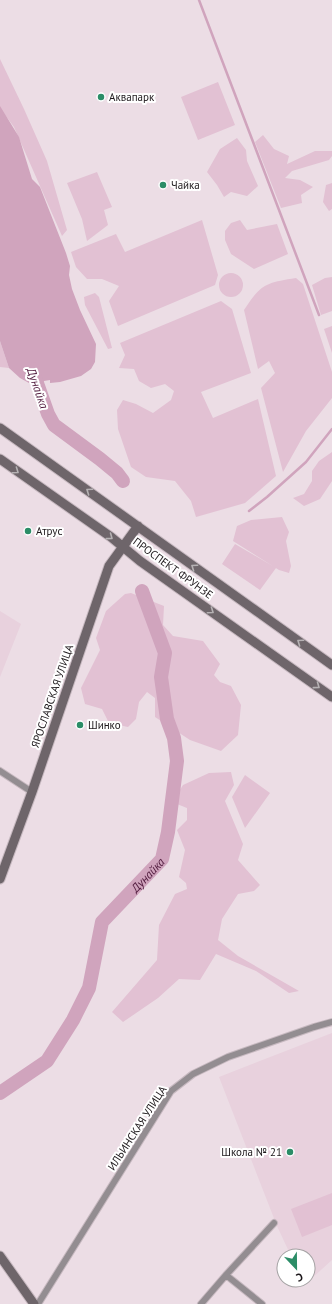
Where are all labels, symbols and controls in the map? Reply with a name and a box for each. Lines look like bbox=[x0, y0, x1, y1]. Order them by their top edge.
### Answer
place label: Аквапарк bbox=[109, 90, 155, 104]
marker: Аквапарк bbox=[96, 92, 106, 102]
place label: Чайка bbox=[171, 178, 200, 192]
marker: Чайка bbox=[158, 180, 168, 190]
water label: Дунайка bbox=[24, 365, 52, 411]
one-way arrow bbox=[12, 466, 19, 474]
one-way arrow bbox=[86, 489, 93, 496]
place label: Атрус bbox=[36, 524, 62, 538]
marker: Атрус bbox=[23, 526, 33, 536]
one-way arrow bbox=[105, 532, 112, 539]
street label: ПРОСПЕКТ ФРУНЗЕ bbox=[130, 534, 216, 602]
one-way arrow bbox=[192, 565, 199, 572]
one-way arrow bbox=[207, 606, 214, 614]
one-way arrow bbox=[297, 639, 304, 647]
street label: ЯРОСЛАВСКАЯ УЛИЦА bbox=[28, 642, 76, 749]
one-way arrow bbox=[312, 681, 319, 688]
place label: Шинко bbox=[88, 718, 121, 732]
marker: Шинко bbox=[75, 720, 85, 730]
water label: Дунайка bbox=[126, 854, 167, 896]
street label: ИЛЬИНСКАЯ УЛИЦА bbox=[105, 1083, 170, 1173]
place label: Школа № 21 bbox=[221, 1145, 282, 1159]
marker: Школа № 21 bbox=[285, 1147, 295, 1157]
north arrow bbox=[276, 1248, 316, 1288]
text: С bbox=[294, 1270, 305, 1285]

